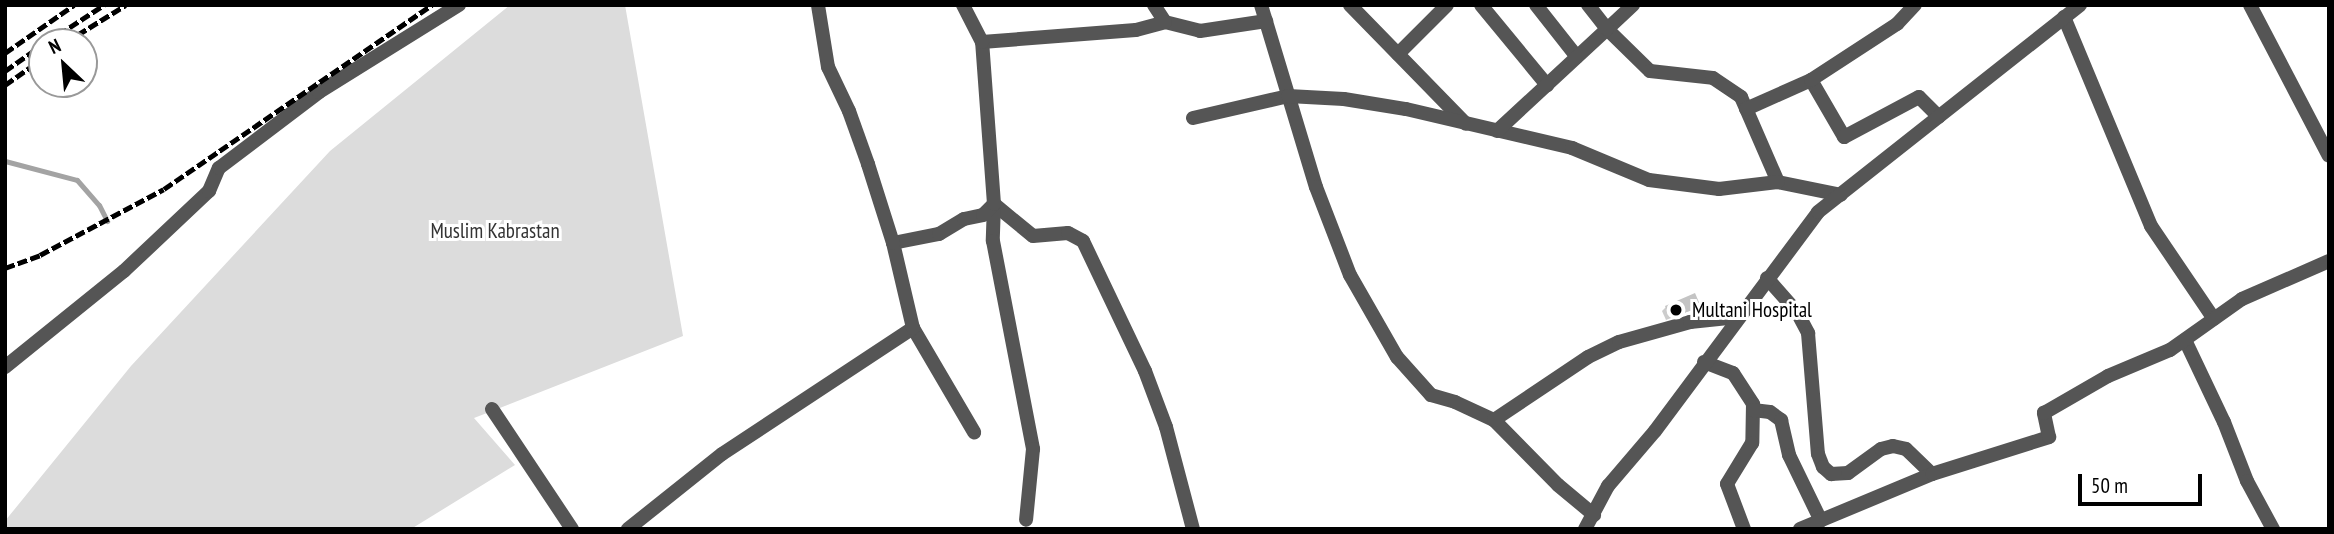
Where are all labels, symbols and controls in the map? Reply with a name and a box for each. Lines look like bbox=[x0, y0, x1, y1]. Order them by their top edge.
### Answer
north arrow bbox=[28, 28, 98, 98]
text: N bbox=[45, 33, 65, 59]
park label: Muslim Kabrastan bbox=[430, 218, 560, 244]
place label: Multani Hospital bbox=[1692, 297, 1812, 323]
marker: Multani Hospital bbox=[1666, 300, 1686, 320]
scale bar bbox=[2082, 461, 2206, 505]
text: 50 m bbox=[2091, 472, 2128, 499]

